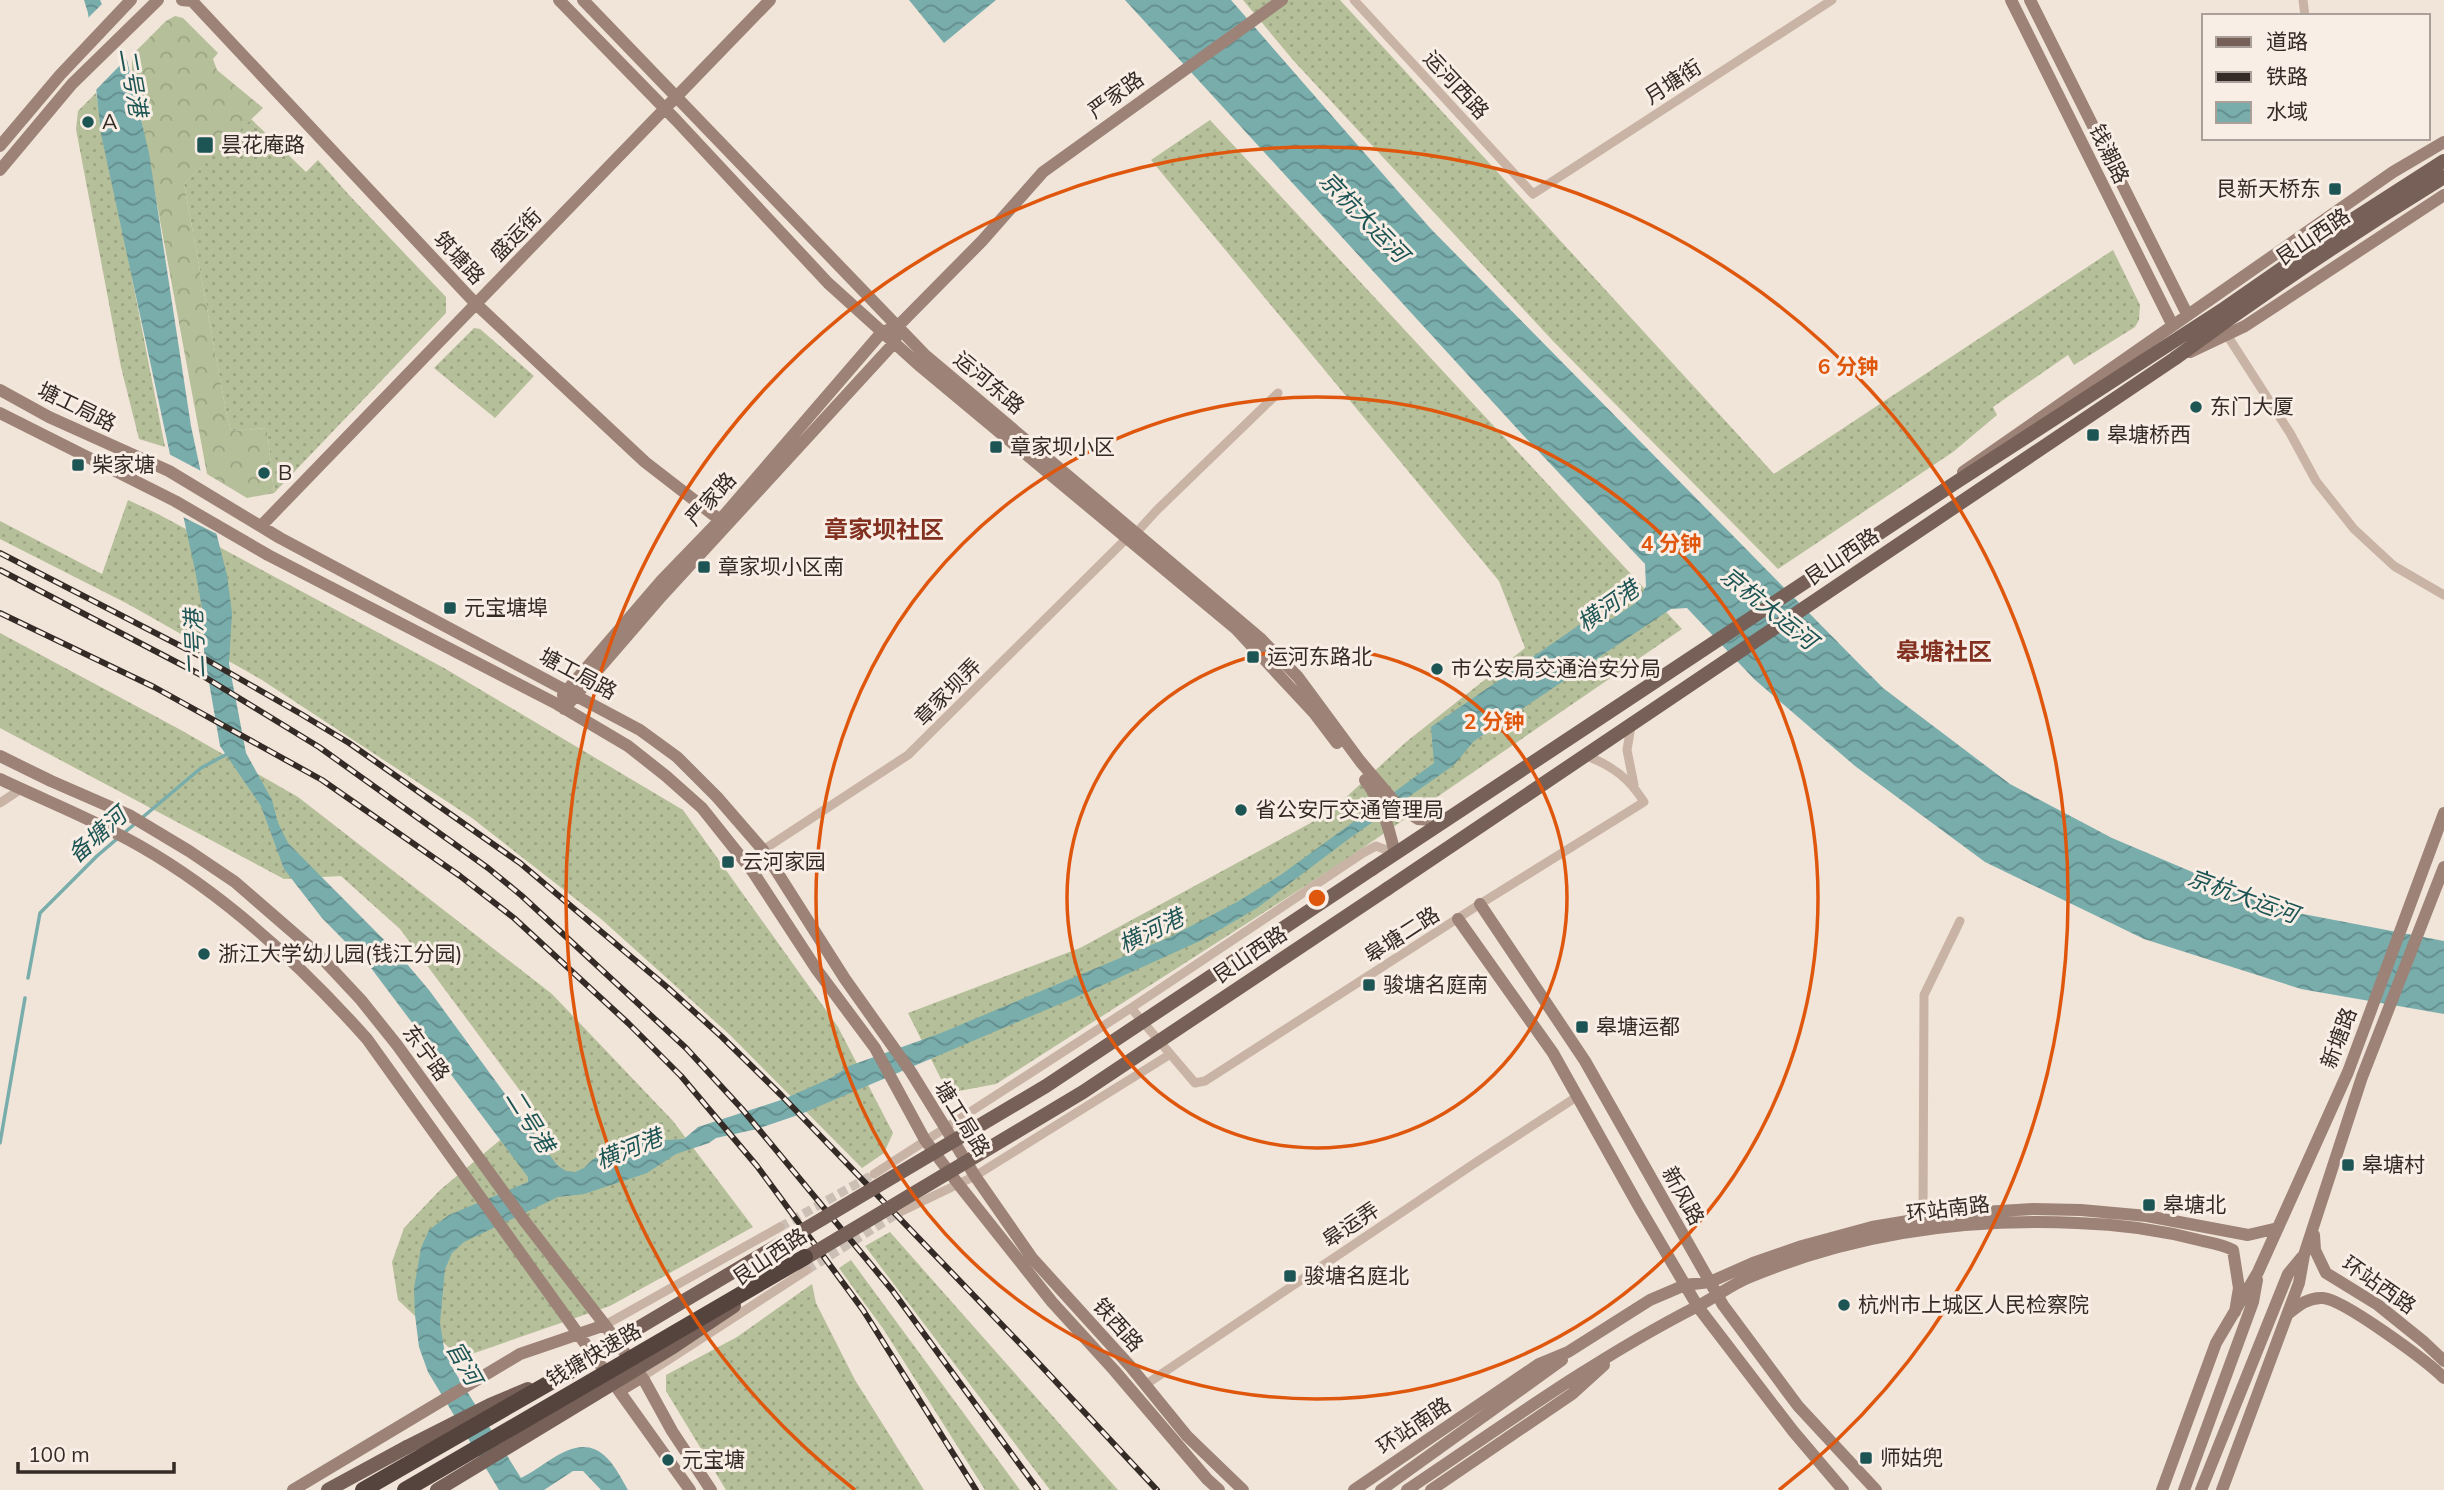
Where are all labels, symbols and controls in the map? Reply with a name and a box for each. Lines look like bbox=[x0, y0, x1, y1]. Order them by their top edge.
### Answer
legend bbox=[2202, 14, 2430, 140]
text: 道路 bbox=[2266, 28, 2308, 54]
water label: 二号港 bbox=[113, 45, 154, 121]
street label: 运河西路 bbox=[1419, 45, 1495, 124]
street label: 月塘街 bbox=[1639, 53, 1706, 109]
text: 铁路 bbox=[2266, 63, 2308, 89]
street label: 严家路 bbox=[1082, 65, 1149, 123]
text: 水域 bbox=[2266, 98, 2308, 124]
place label: A bbox=[102, 108, 118, 134]
marker: A bbox=[80, 114, 96, 130]
street label: 钱潮路 bbox=[2084, 120, 2135, 188]
place label: 昙花庵路 bbox=[221, 131, 305, 157]
marker: 昙花庵路 bbox=[195, 135, 215, 155]
water label: 京杭大运河 bbox=[1314, 165, 1418, 271]
place label: 艮新天桥东 bbox=[2216, 175, 2321, 201]
marker: 艮新天桥东 bbox=[2327, 181, 2343, 197]
street label: 艮山西路 bbox=[2270, 202, 2355, 270]
street label: 盛运街 bbox=[484, 203, 547, 266]
street label: 筑塘路 bbox=[429, 225, 491, 289]
street label: 运河东路 bbox=[949, 345, 1030, 419]
text: 6 分钟 bbox=[1818, 353, 1878, 379]
street label: 塘工局路 bbox=[34, 376, 121, 436]
place label: 东门大厦 bbox=[2210, 393, 2294, 419]
marker: 东门大厦 bbox=[2188, 399, 2204, 415]
place label: 皋塘桥西 bbox=[2107, 421, 2191, 447]
marker: 皋塘桥西 bbox=[2085, 427, 2101, 443]
place label: 章家坝小区 bbox=[1010, 433, 1115, 459]
marker: 章家坝小区 bbox=[988, 439, 1004, 455]
place label: 柴家塘 bbox=[92, 451, 155, 477]
marker: 柴家塘 bbox=[70, 457, 86, 473]
place label: B bbox=[278, 459, 292, 485]
marker: B bbox=[256, 465, 272, 481]
street label: 严家路 bbox=[680, 466, 741, 530]
district label: 章家坝社区 bbox=[824, 514, 944, 544]
street label: 艮山西路 bbox=[1799, 522, 1884, 590]
text: 4 分钟 bbox=[1641, 530, 1701, 556]
place label: 章家坝小区南 bbox=[718, 553, 844, 579]
marker: 章家坝小区南 bbox=[696, 559, 712, 575]
water label: 京杭大运河 bbox=[1716, 560, 1826, 658]
water label: 横河港 bbox=[1571, 572, 1647, 637]
place label: 元宝塘埠 bbox=[464, 594, 548, 620]
marker: 元宝塘埠 bbox=[442, 600, 458, 616]
water label: 二号港 bbox=[178, 606, 211, 679]
district label: 皋塘社区 bbox=[1896, 636, 1992, 666]
street label: 塘工局路 bbox=[535, 642, 622, 704]
place label: 运河东路北 bbox=[1267, 643, 1372, 669]
marker: 运河东路北 bbox=[1245, 649, 1261, 665]
street label: 章家坝弄 bbox=[908, 652, 986, 730]
place label: 市公安局交通治安分局 bbox=[1451, 655, 1661, 681]
marker: 市公安局交通治安分局 bbox=[1429, 661, 1445, 677]
text: 2 分钟 bbox=[1464, 708, 1524, 734]
place label: 省公安厅交通管理局 bbox=[1255, 796, 1444, 822]
water label: 备塘河 bbox=[61, 798, 135, 868]
marker: 省公安厅交通管理局 bbox=[1233, 802, 1249, 818]
place label: 云河家园 bbox=[742, 848, 826, 874]
marker: 云河家园 bbox=[720, 854, 736, 870]
water label: 京杭大运河 bbox=[2184, 862, 2306, 930]
centre of rings bbox=[1305, 886, 1329, 910]
street label: 皋塘二路 bbox=[1359, 900, 1444, 968]
water label: 横河港 bbox=[1113, 901, 1191, 959]
street label: 艮山西路 bbox=[1207, 920, 1292, 988]
place label: 浙江大学幼儿园(钱江分园) bbox=[218, 940, 462, 966]
marker: 浙江大学幼儿园(钱江分园) bbox=[196, 946, 212, 962]
place label: 骏塘名庭南 bbox=[1383, 971, 1488, 997]
marker: 骏塘名庭南 bbox=[1361, 977, 1377, 993]
street label: 新塘路 bbox=[2315, 1004, 2361, 1072]
place label: 皋塘运都 bbox=[1596, 1013, 1680, 1039]
street label: 东宁路 bbox=[398, 1019, 456, 1086]
marker: 皋塘运都 bbox=[1574, 1019, 1590, 1035]
street label: 塘工局路 bbox=[930, 1076, 996, 1161]
water label: 二号港 bbox=[500, 1084, 563, 1160]
water label: 横河港 bbox=[591, 1121, 669, 1175]
place label: 皋塘村 bbox=[2362, 1151, 2425, 1177]
marker: 皋塘村 bbox=[2340, 1157, 2356, 1173]
street label: 新风路 bbox=[1657, 1162, 1711, 1229]
street label: 环站南路 bbox=[1905, 1190, 1991, 1226]
place label: 皋塘北 bbox=[2163, 1191, 2226, 1217]
street label: 皋运弄 bbox=[1317, 1196, 1384, 1253]
marker: 皋塘北 bbox=[2141, 1197, 2157, 1213]
street label: 艮山西路 bbox=[727, 1222, 812, 1290]
street label: 环站西路 bbox=[2338, 1249, 2421, 1319]
place label: 骏塘名庭北 bbox=[1304, 1262, 1409, 1288]
marker: 骏塘名庭北 bbox=[1282, 1268, 1298, 1284]
place label: 杭州市上城区人民检察院 bbox=[1858, 1291, 2089, 1317]
street label: 铁西路 bbox=[1088, 1292, 1149, 1356]
marker: 杭州市上城区人民检察院 bbox=[1836, 1297, 1852, 1313]
street label: 钱塘快速路 bbox=[542, 1317, 645, 1392]
water label: 官河 bbox=[440, 1336, 490, 1393]
street label: 环站南路 bbox=[1371, 1391, 1456, 1459]
scale bar bbox=[18, 1430, 173, 1474]
text: 100 m bbox=[28, 1441, 90, 1467]
place label: 师姑兜 bbox=[1880, 1444, 1943, 1470]
place label: 元宝塘 bbox=[682, 1446, 745, 1472]
marker: 师姑兜 bbox=[1858, 1450, 1874, 1466]
marker: 元宝塘 bbox=[660, 1452, 676, 1468]

